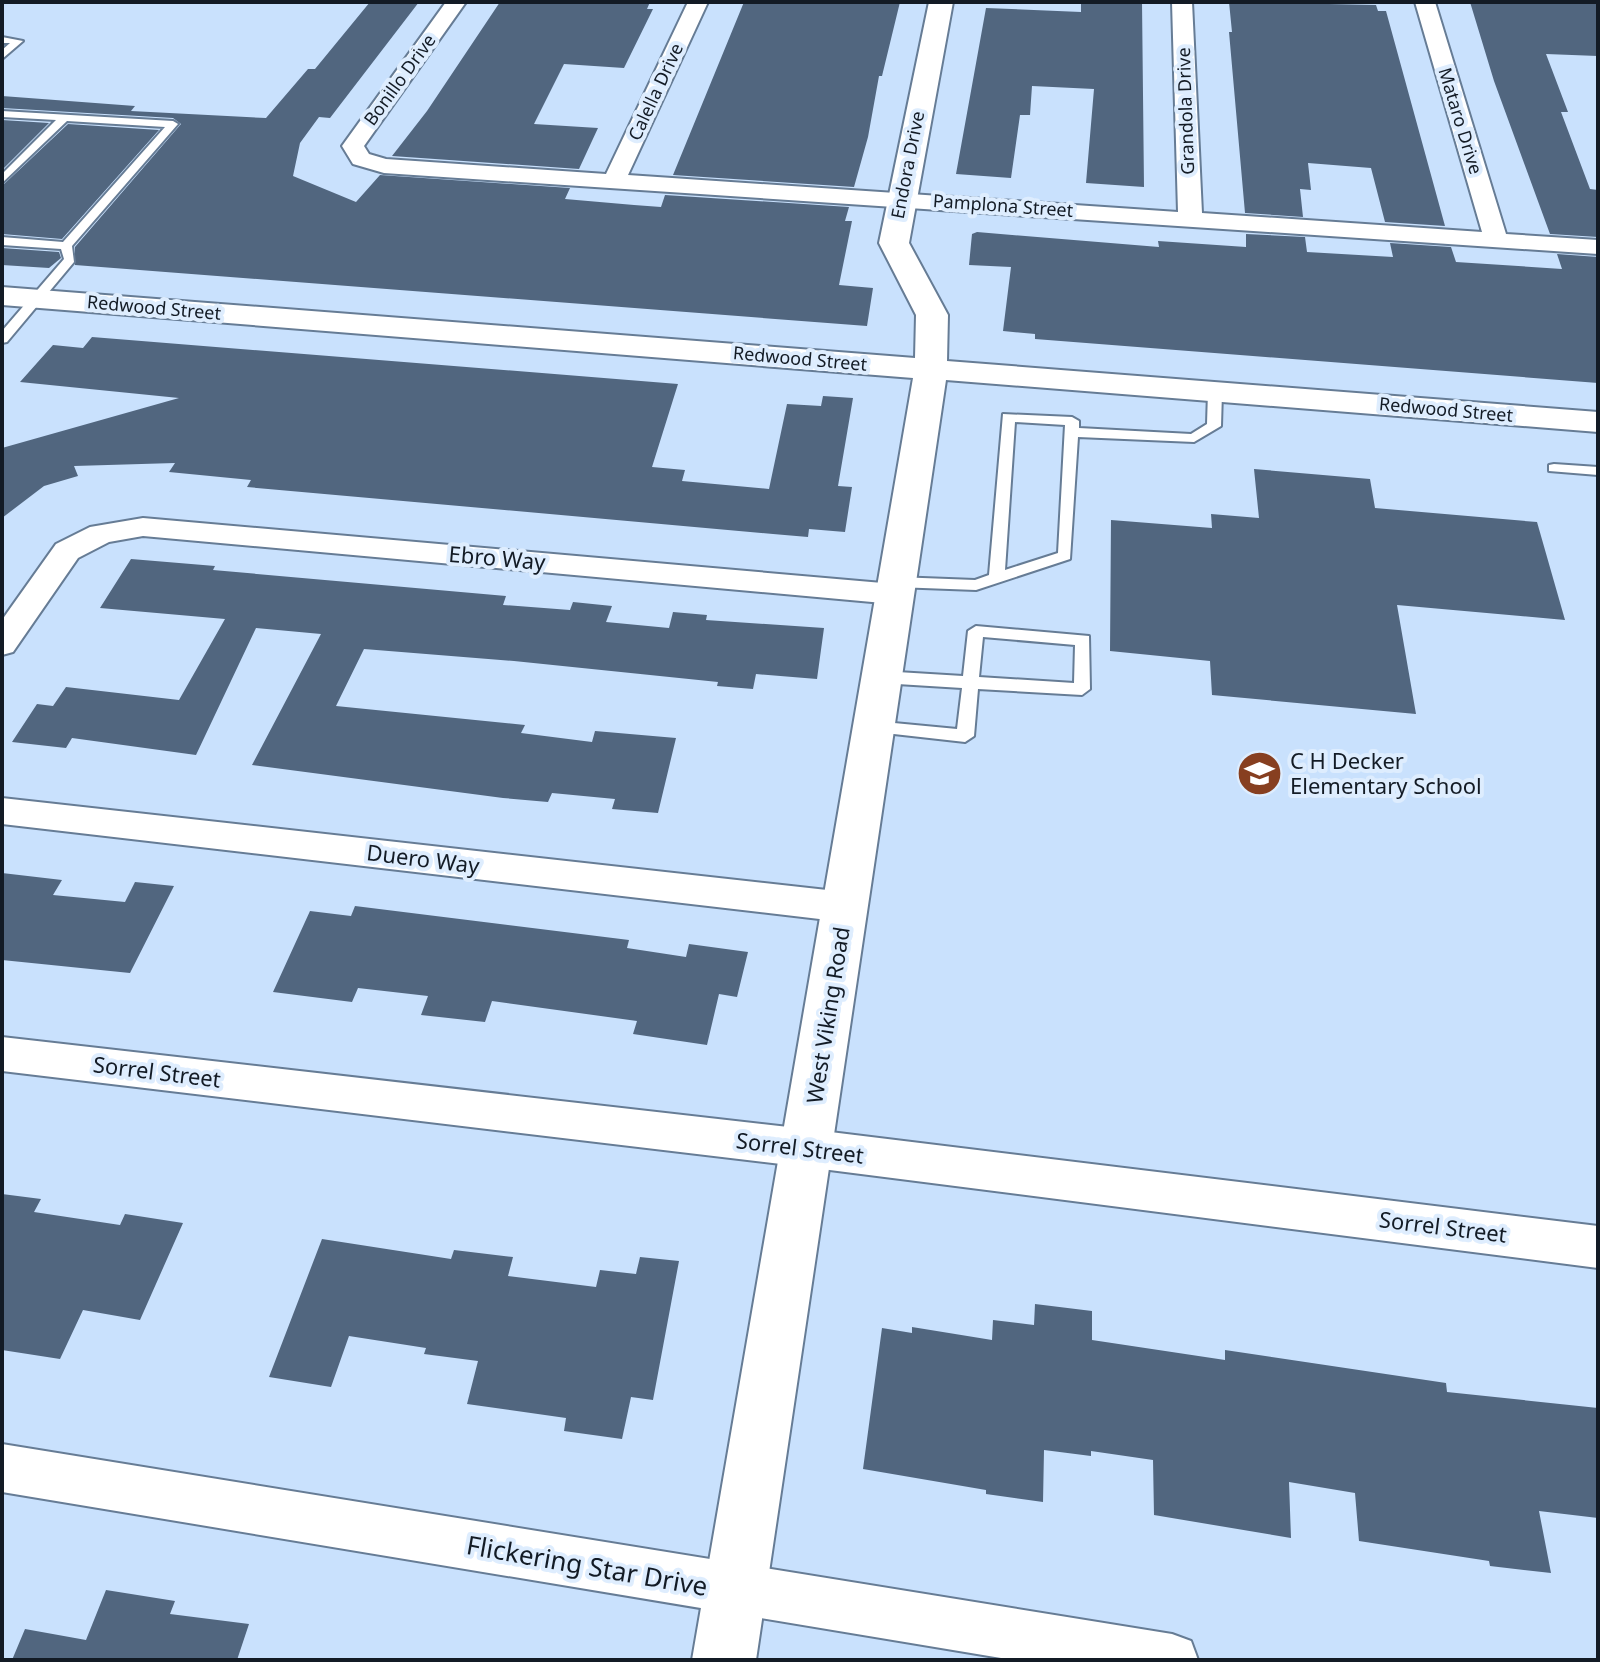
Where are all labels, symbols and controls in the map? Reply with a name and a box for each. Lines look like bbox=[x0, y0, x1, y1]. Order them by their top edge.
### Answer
street label: Bonillo Drive bbox=[358, 29, 441, 130]
street label: Calella Drive bbox=[622, 39, 688, 144]
street label: Grandola Drive bbox=[1171, 47, 1199, 175]
street label: Mataro Drive bbox=[1433, 65, 1489, 177]
street label: Endora Drive bbox=[885, 109, 929, 221]
street label: Pamplona Street bbox=[932, 188, 1075, 222]
street label: Redwood Street bbox=[86, 289, 223, 325]
street label: Redwood Street bbox=[732, 340, 869, 376]
street label: Redwood Street bbox=[1378, 391, 1515, 427]
street label: Ebro Way bbox=[447, 538, 547, 576]
place label: C H Decker Elementary School bbox=[1290, 745, 1482, 800]
school or university icon: C H Decker Elementary School bbox=[1235, 750, 1283, 798]
street label: Duero Way bbox=[365, 836, 482, 880]
street label: West Viking Road bbox=[798, 924, 856, 1105]
street label: Sorrel Street bbox=[92, 1048, 223, 1094]
street label: Sorrel Street bbox=[735, 1124, 866, 1170]
street label: Sorrel Street bbox=[1378, 1203, 1509, 1249]
street label: Flickering Star Drive bbox=[464, 1526, 711, 1604]

